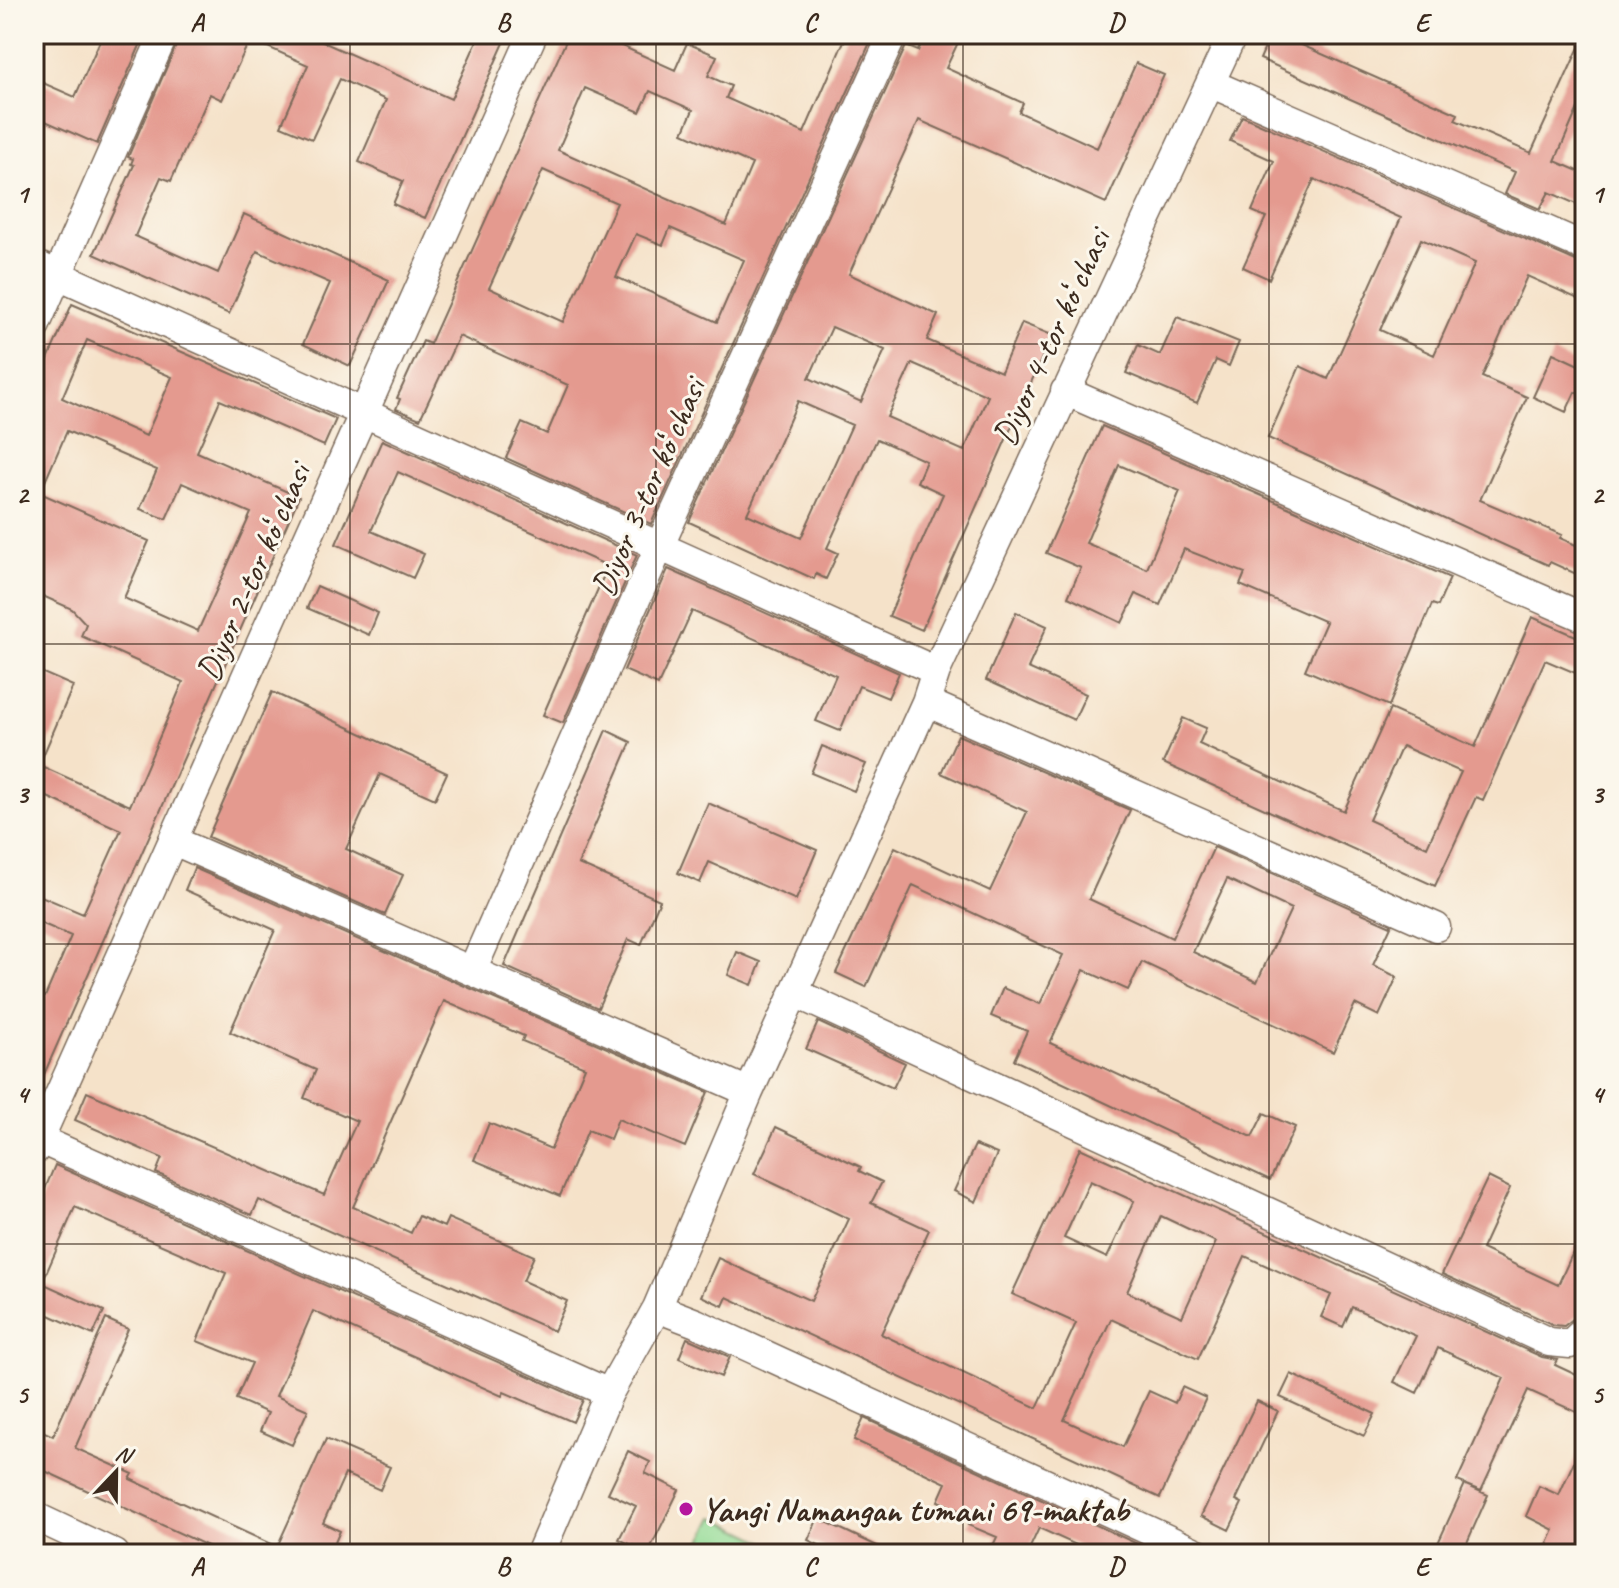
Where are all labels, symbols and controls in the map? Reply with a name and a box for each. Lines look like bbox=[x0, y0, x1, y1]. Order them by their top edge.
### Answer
text: A bbox=[190, 6, 205, 39]
text: B bbox=[496, 6, 512, 39]
text: C bbox=[804, 6, 820, 39]
text: D bbox=[1108, 6, 1126, 39]
text: E bbox=[1415, 6, 1433, 39]
text: 1 bbox=[16, 178, 31, 211]
text: 1 bbox=[1591, 178, 1606, 211]
street label: Diyor 4-tor koʻchasi bbox=[982, 219, 1121, 452]
street label: Diyor 3-tor koʻchasi bbox=[581, 369, 716, 602]
street label: Diyor 2-tor koʻchasi bbox=[186, 454, 321, 687]
text: 2 bbox=[16, 478, 30, 511]
text: 2 bbox=[1591, 478, 1605, 511]
text: 3 bbox=[16, 778, 30, 811]
text: 3 bbox=[1591, 778, 1605, 811]
text: 4 bbox=[16, 1078, 31, 1111]
text: 4 bbox=[1591, 1078, 1606, 1111]
text: 5 bbox=[16, 1378, 30, 1411]
text: 5 bbox=[1591, 1378, 1605, 1411]
north arrow bbox=[76, 1432, 156, 1512]
text: N bbox=[112, 1439, 138, 1471]
place label: Yangi Namangan tumani 69-maktab bbox=[702, 1488, 1132, 1531]
marker: Yangi Namangan tumani 69-maktab bbox=[677, 1500, 695, 1518]
text: A bbox=[190, 1550, 205, 1583]
text: B bbox=[496, 1550, 512, 1583]
text: C bbox=[804, 1550, 820, 1583]
text: D bbox=[1108, 1550, 1126, 1583]
text: E bbox=[1415, 1550, 1433, 1583]

